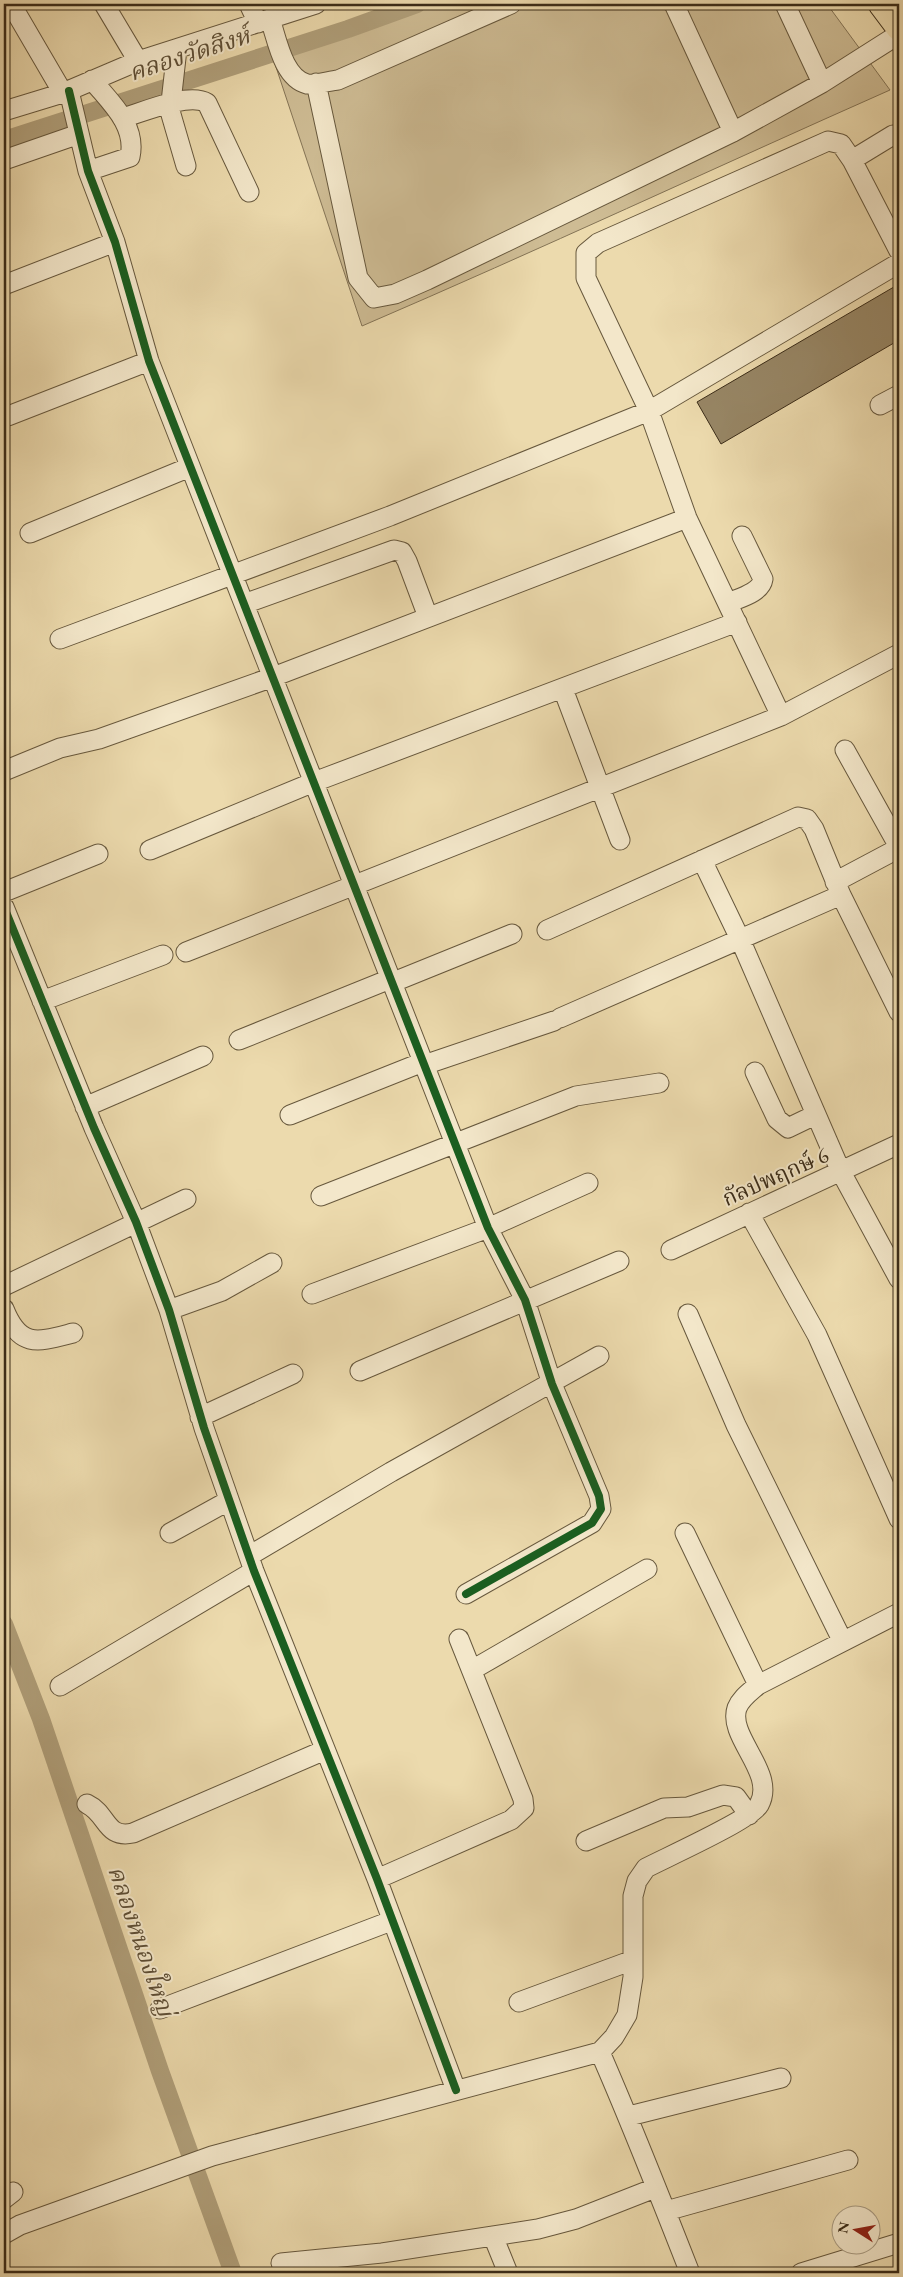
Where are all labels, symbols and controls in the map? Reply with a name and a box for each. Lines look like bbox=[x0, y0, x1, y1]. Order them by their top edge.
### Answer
water label: คลองวัดสิงห์ bbox=[125, 18, 258, 88]
street label: กัลปพฤกษ์ 6 bbox=[717, 1140, 833, 1213]
water label: คลองหนองใหญ่ bbox=[101, 1861, 184, 2023]
north arrow bbox=[830, 2204, 880, 2254]
text: N bbox=[833, 2220, 853, 2235]

